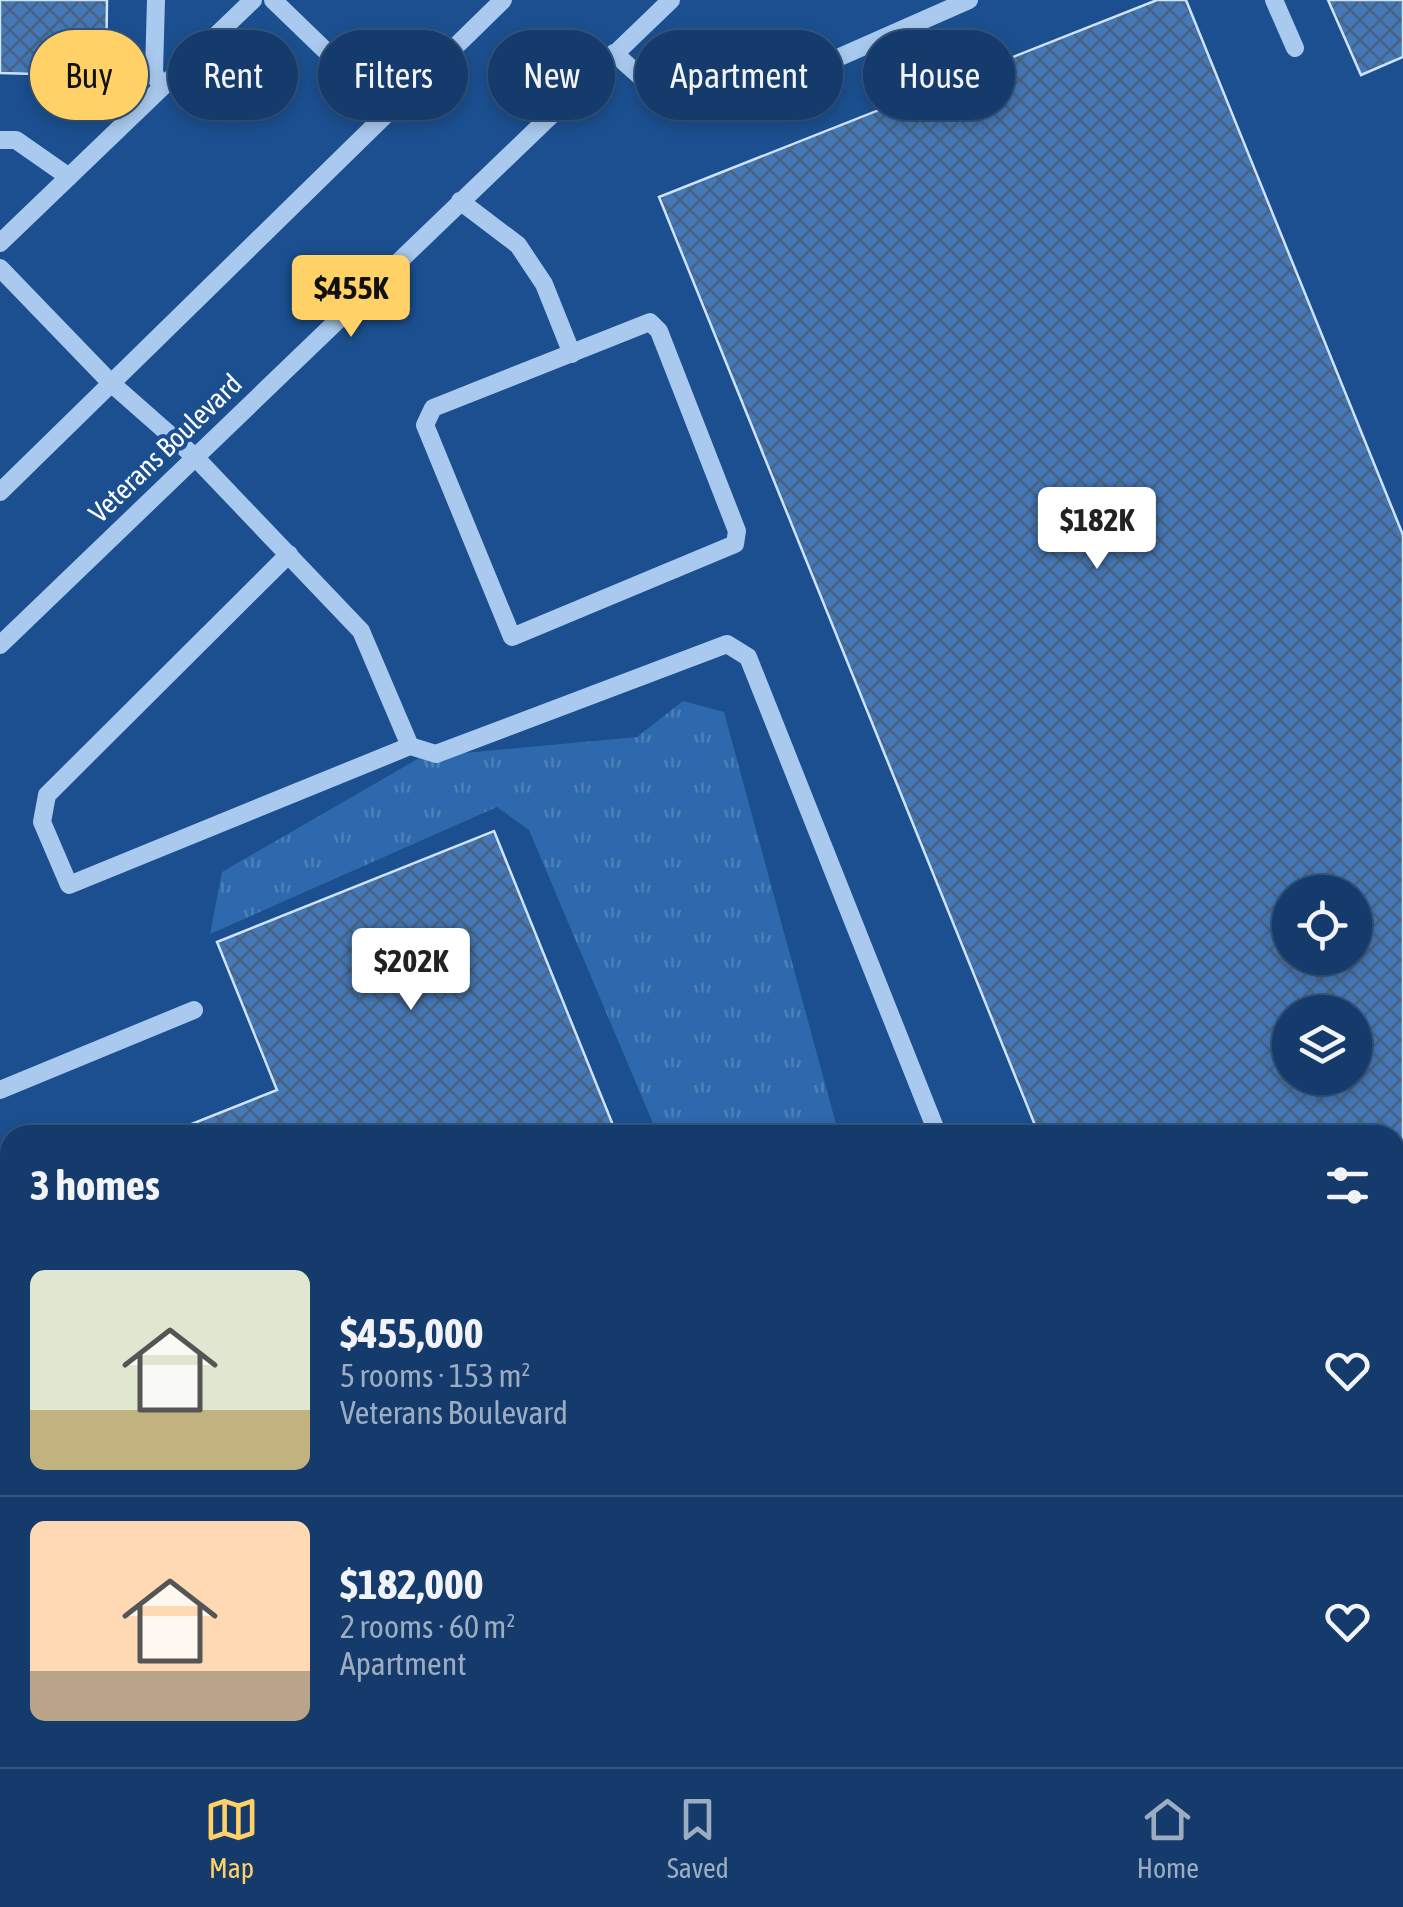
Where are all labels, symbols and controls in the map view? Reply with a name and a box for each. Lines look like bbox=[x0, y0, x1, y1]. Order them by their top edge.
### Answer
chip: Buy bbox=[30, 30, 148, 120]
chip: Rent bbox=[168, 30, 298, 120]
chip: Filters bbox=[318, 30, 468, 120]
chip: New bbox=[488, 30, 615, 120]
chip: Apartment bbox=[635, 30, 843, 120]
chip: House bbox=[863, 30, 1015, 120]
pin: $455K bbox=[281, 255, 421, 340]
text: $455K bbox=[314, 269, 388, 306]
street label: Veterans Boulevard bbox=[82, 367, 248, 529]
pin: $182K bbox=[1027, 487, 1167, 572]
text: $182K bbox=[1060, 501, 1134, 538]
map controls bbox=[1272, 875, 1372, 1095]
button: locate bbox=[1272, 875, 1372, 975]
pin: $202K bbox=[341, 928, 481, 1013]
text: $202K bbox=[374, 942, 448, 979]
button: layers bbox=[1272, 995, 1372, 1095]
icon: filters bbox=[1320, 1158, 1375, 1213]
text: 3 homes bbox=[30, 1161, 160, 1209]
text: $455,000 bbox=[340, 1309, 484, 1357]
icon: home bbox=[110, 1310, 230, 1430]
icon: heart bbox=[1320, 1343, 1375, 1398]
text: 5 rooms · 153 m² bbox=[340, 1357, 530, 1394]
text: Veterans Boulevard bbox=[340, 1394, 568, 1431]
text: $182,000 bbox=[340, 1560, 484, 1608]
icon: home bbox=[110, 1561, 230, 1681]
icon: heart bbox=[1320, 1594, 1375, 1649]
text: 2 rooms · 60 m² bbox=[340, 1608, 515, 1645]
text: Apartment bbox=[340, 1645, 466, 1682]
tab: Map bbox=[204, 1792, 259, 1884]
tab: Saved bbox=[667, 1792, 729, 1884]
tab: Home bbox=[1137, 1792, 1199, 1884]

